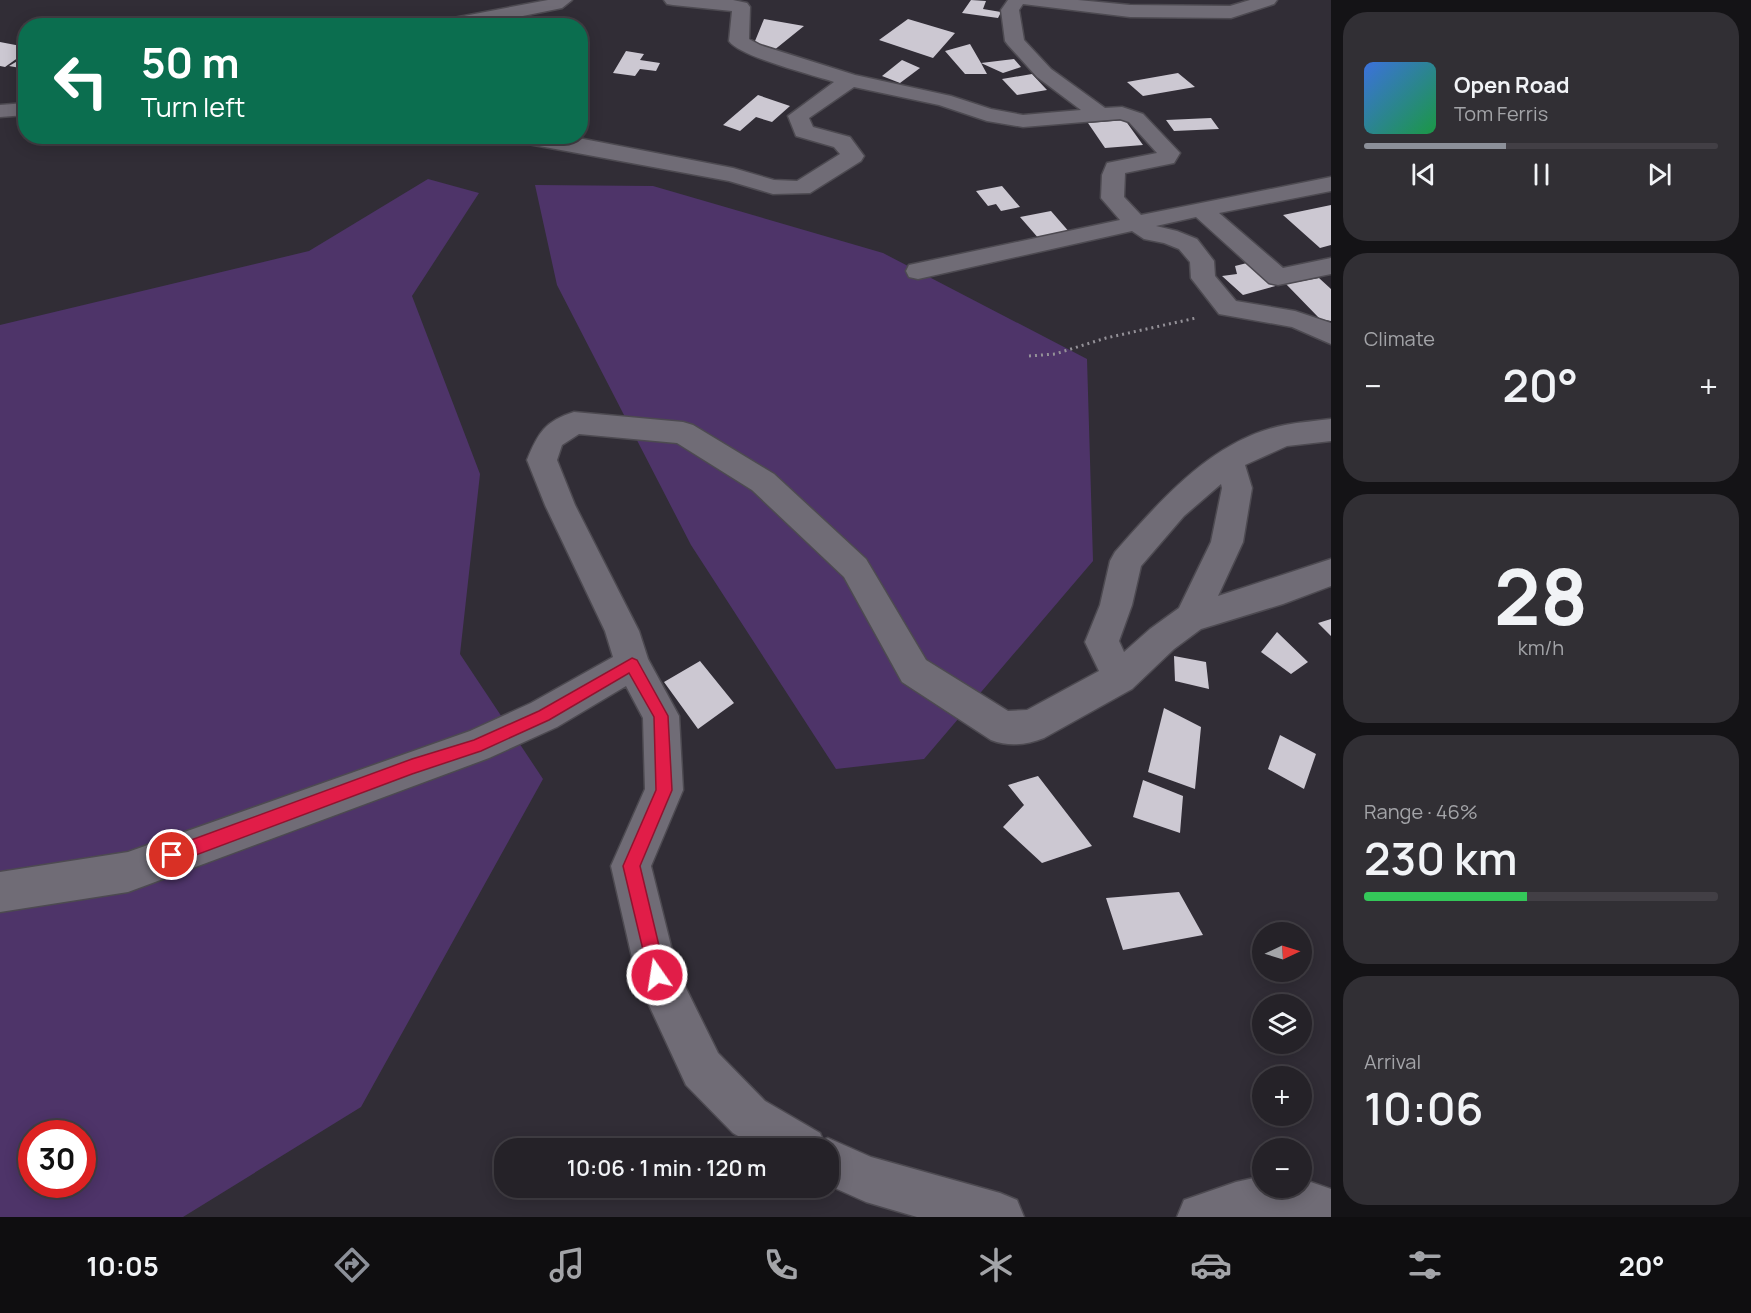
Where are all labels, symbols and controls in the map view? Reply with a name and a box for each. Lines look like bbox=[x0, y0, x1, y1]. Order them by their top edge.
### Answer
text: 50 m bbox=[141, 33, 239, 91]
icon: left bbox=[42, 42, 120, 120]
text: Open Road bbox=[1454, 70, 1569, 100]
text: Turn left bbox=[141, 88, 245, 125]
text: Tom Ferris bbox=[1454, 100, 1548, 127]
icon: previous bbox=[1407, 158, 1440, 191]
icon: pause bbox=[1525, 158, 1558, 191]
icon: next bbox=[1643, 158, 1676, 191]
text: Climate bbox=[1364, 325, 1435, 352]
text: 20° bbox=[1503, 354, 1578, 416]
text: − bbox=[1364, 363, 1382, 408]
text: + bbox=[1699, 363, 1718, 408]
text: 28 bbox=[1494, 542, 1588, 648]
text: km/h bbox=[1518, 634, 1564, 661]
text: Range · 46% bbox=[1364, 798, 1478, 825]
text: 230 km bbox=[1364, 827, 1517, 889]
pin bbox=[146, 829, 197, 880]
icon: arrive bbox=[155, 838, 188, 871]
north arrow bbox=[1252, 922, 1312, 982]
map controls bbox=[1252, 922, 1312, 1198]
position arrow bbox=[625, 943, 689, 1007]
button: layers bbox=[1252, 994, 1312, 1054]
text: Arrival bbox=[1364, 1048, 1421, 1075]
button: + bbox=[1252, 1066, 1312, 1126]
text: 10:06 bbox=[1364, 1077, 1484, 1139]
speed limit sign: 30 bbox=[18, 1120, 96, 1198]
button: − bbox=[1252, 1138, 1312, 1198]
text: 10:06 · 1 min · 120 m bbox=[567, 1153, 766, 1183]
icon: directions bbox=[331, 1244, 373, 1286]
icon: music bbox=[546, 1244, 588, 1286]
icon: phone bbox=[760, 1244, 802, 1286]
icon: climate bbox=[975, 1244, 1017, 1286]
icon: car bbox=[1190, 1244, 1232, 1286]
icon: filters bbox=[1404, 1244, 1446, 1286]
text: 10:05 bbox=[86, 1247, 159, 1284]
text: 20° bbox=[1619, 1247, 1665, 1284]

